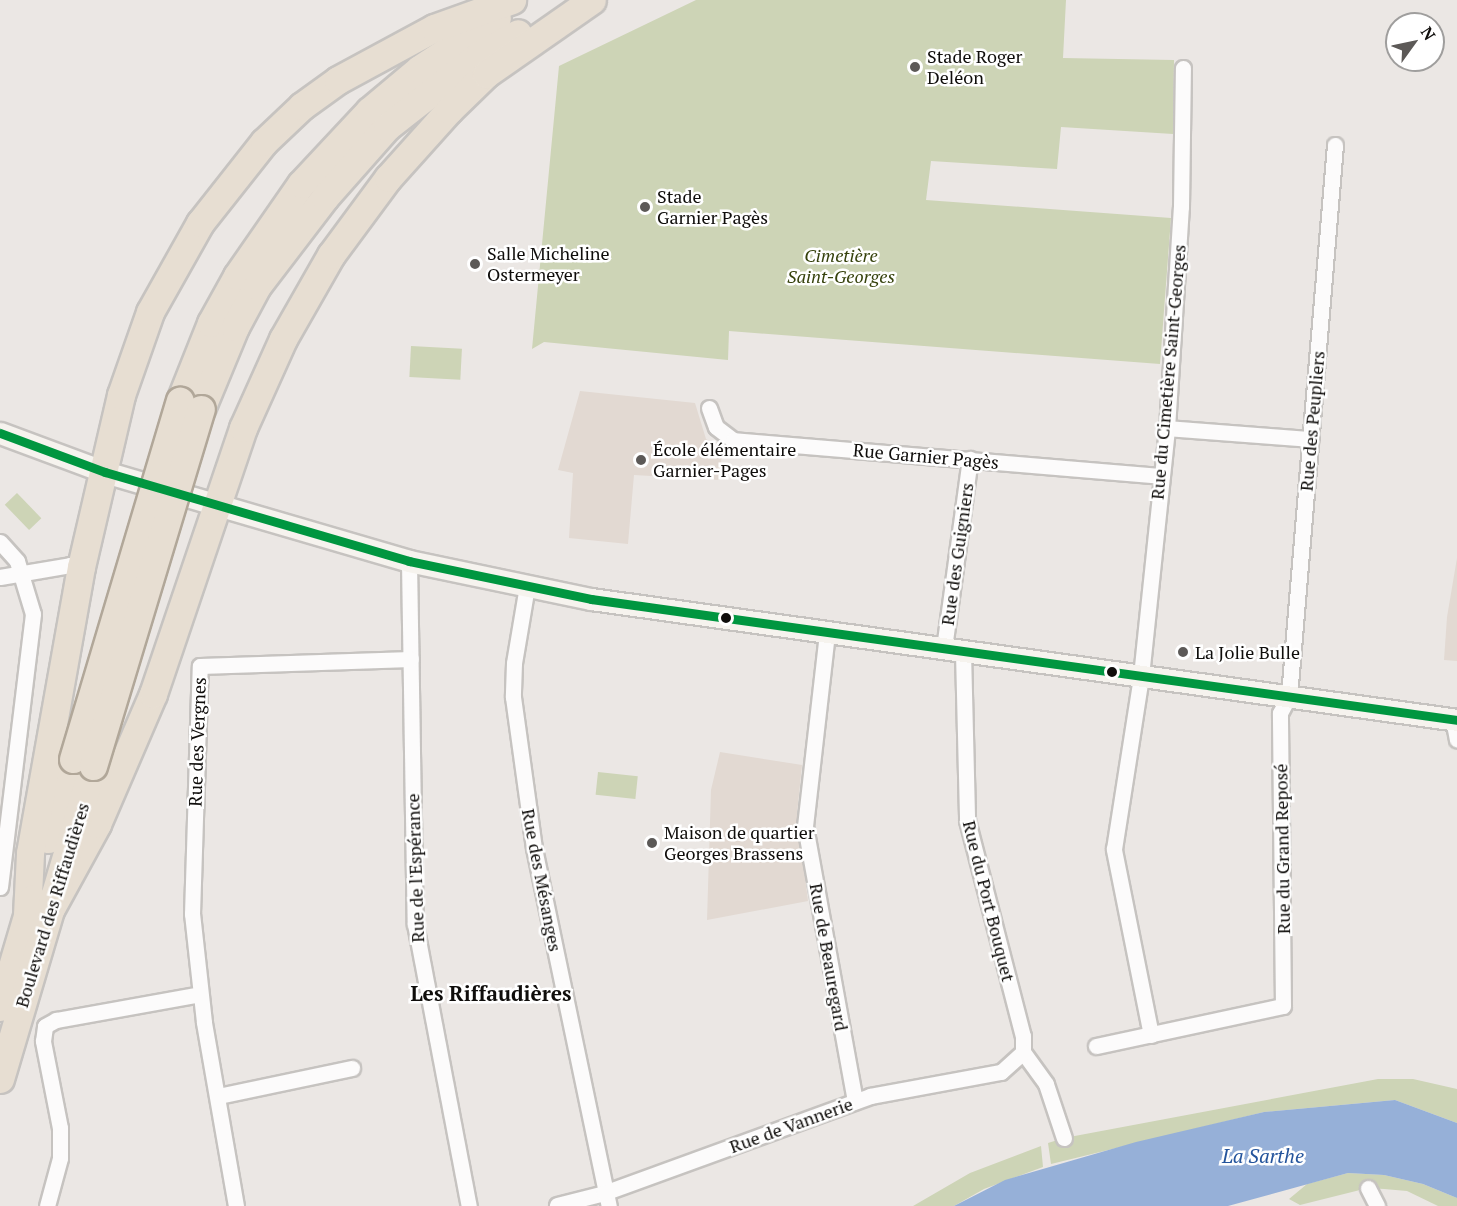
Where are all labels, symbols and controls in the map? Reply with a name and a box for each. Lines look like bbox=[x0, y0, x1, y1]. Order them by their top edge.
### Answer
north arrow bbox=[1385, 12, 1445, 72]
text: N bbox=[1416, 22, 1441, 44]
place label: Stade Roger Deléon bbox=[927, 46, 1022, 88]
marker: Stade Roger Deléon bbox=[908, 60, 922, 74]
place label: Stade Garnier Pagès bbox=[657, 186, 768, 228]
marker: Stade Garnier Pagès bbox=[638, 200, 652, 214]
place label: Salle Micheline Ostermeyer bbox=[487, 243, 610, 286]
street label: Rue du Cimetière Saint-Georges bbox=[1146, 244, 1190, 500]
park label: Cimetière Saint-Georges bbox=[787, 245, 895, 288]
marker: Salle Micheline Ostermeyer bbox=[468, 257, 482, 271]
street label: Rue des Peupliers bbox=[1295, 350, 1329, 492]
place label: École élémentaire Garnier-Pages bbox=[653, 439, 796, 482]
street label: Rue Garnier Pagès bbox=[852, 439, 1000, 473]
marker: École élémentaire Garnier-Pages bbox=[634, 453, 648, 467]
street label: Rue des Guigniers bbox=[936, 481, 978, 627]
unlabelled marker bbox=[720, 612, 732, 624]
place label: La Jolie Bulle bbox=[1195, 641, 1300, 663]
marker: La Jolie Bulle bbox=[1176, 645, 1190, 659]
unlabelled marker bbox=[1106, 666, 1118, 678]
street label: Rue des Vergnes bbox=[184, 677, 210, 807]
street label: Rue du Grand Reposé bbox=[1270, 764, 1294, 934]
street label: Rue de l'Espérance bbox=[402, 793, 428, 943]
street label: Boulevard des Riffaudières bbox=[11, 800, 93, 1010]
street label: Rue des Mésanges bbox=[518, 807, 566, 953]
street label: Rue du Port Bouquet bbox=[959, 818, 1019, 984]
place label: Maison de quartier Georges Brassens bbox=[664, 822, 815, 864]
marker: Maison de quartier Georges Brassens bbox=[645, 836, 659, 850]
street label: Rue de Beauregard bbox=[805, 881, 853, 1033]
district label: Les Riffaudières bbox=[410, 980, 572, 1006]
street label: Rue de Vannerie bbox=[726, 1093, 856, 1157]
water label: La Sarthe bbox=[1222, 1143, 1304, 1167]

